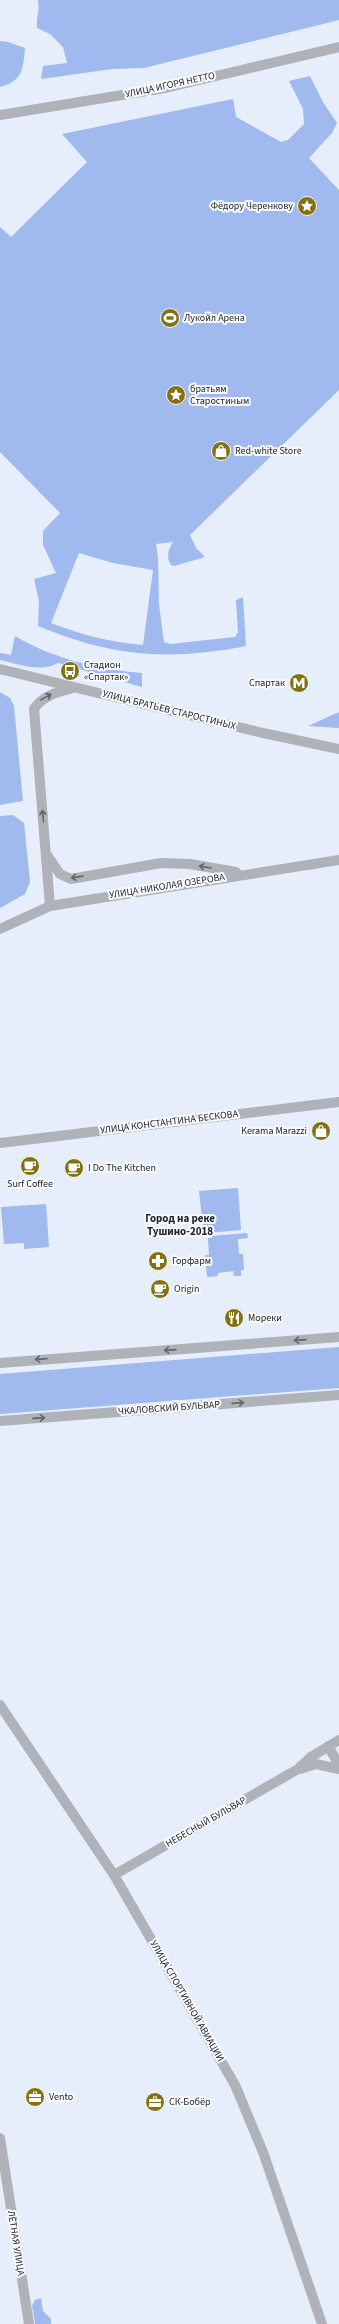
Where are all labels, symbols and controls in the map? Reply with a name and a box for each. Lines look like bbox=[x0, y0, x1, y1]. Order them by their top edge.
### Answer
street label: УЛИЦА ИГОРЯ НЕТТО bbox=[124, 69, 217, 101]
place icon: Фёдору Черенкову bbox=[296, 195, 318, 217]
place label: Фёдору Черенкову bbox=[211, 199, 293, 213]
sports icon: Лукойл Арена bbox=[159, 307, 181, 329]
place label: Лукойл Арена bbox=[184, 311, 245, 325]
place label: братьям Старостиным bbox=[190, 382, 249, 408]
place icon: братьям Старостиным bbox=[165, 384, 187, 406]
shop icon: Red-white Store bbox=[210, 440, 232, 462]
place label: Red-white Store bbox=[235, 444, 302, 458]
place label: Стадион «Спартак» bbox=[84, 658, 128, 684]
bus stop icon: Стадион «Спартак» bbox=[59, 660, 81, 682]
metro station icon: Спартак bbox=[288, 672, 310, 694]
place label: Спартак bbox=[249, 676, 285, 690]
street label: УЛИЦА БРАТЬЕВ СТАРОСТИНЫХ bbox=[101, 687, 237, 733]
one-way arrow bbox=[40, 693, 52, 700]
one-way arrow bbox=[40, 810, 47, 823]
one-way arrow bbox=[199, 862, 212, 870]
street label: УЛИЦА НИКОЛАЯ ОЗЕРОВА bbox=[108, 870, 226, 902]
one-way arrow bbox=[71, 873, 84, 881]
street label: УЛИЦА КОНСТАНТИНА БЕСКОВА bbox=[99, 1107, 239, 1137]
shop icon: Kerama Marazzi bbox=[310, 1120, 332, 1142]
place label: Kerama Marazzi bbox=[241, 1124, 307, 1138]
cafe icon: Surf Coffee bbox=[19, 1155, 41, 1177]
cafe icon: I Do The Kitchen bbox=[63, 1157, 85, 1179]
place label: I Do The Kitchen bbox=[88, 1161, 156, 1175]
place label: Surf Coffee bbox=[7, 1177, 53, 1191]
district label: Город на реке Тушино-2018 bbox=[145, 1211, 215, 1239]
pharmacy icon: Горфарм bbox=[147, 1250, 169, 1272]
place label: Горфарм bbox=[172, 1254, 211, 1268]
cafe icon: Origin bbox=[149, 1278, 171, 1300]
place label: Origin bbox=[174, 1282, 200, 1296]
restaurant icon: Мореки bbox=[223, 1307, 245, 1329]
place label: Мореки bbox=[248, 1311, 282, 1325]
one-way arrow bbox=[294, 1336, 307, 1343]
one-way arrow bbox=[164, 1346, 177, 1353]
one-way arrow bbox=[35, 1356, 48, 1363]
street label: ЧКАЛОВСКИЙ БУЛЬВАР bbox=[118, 1397, 221, 1419]
one-way arrow bbox=[231, 1399, 244, 1406]
one-way arrow bbox=[32, 1414, 45, 1422]
street label: НЕБЕСНЫЙ БУЛЬВАР bbox=[163, 1793, 249, 1851]
street label: УЛИЦА СПОРТИВНОЙ АВИАЦИИ bbox=[146, 1938, 228, 2064]
office icon: Vento bbox=[24, 2086, 46, 2108]
place label: Vento bbox=[49, 2090, 73, 2104]
office icon: СК-Бобёр bbox=[144, 2091, 166, 2113]
place label: СК-Бобёр bbox=[169, 2095, 211, 2109]
street label: ЛЁТНАЯ УЛИЦА bbox=[4, 2209, 28, 2277]

